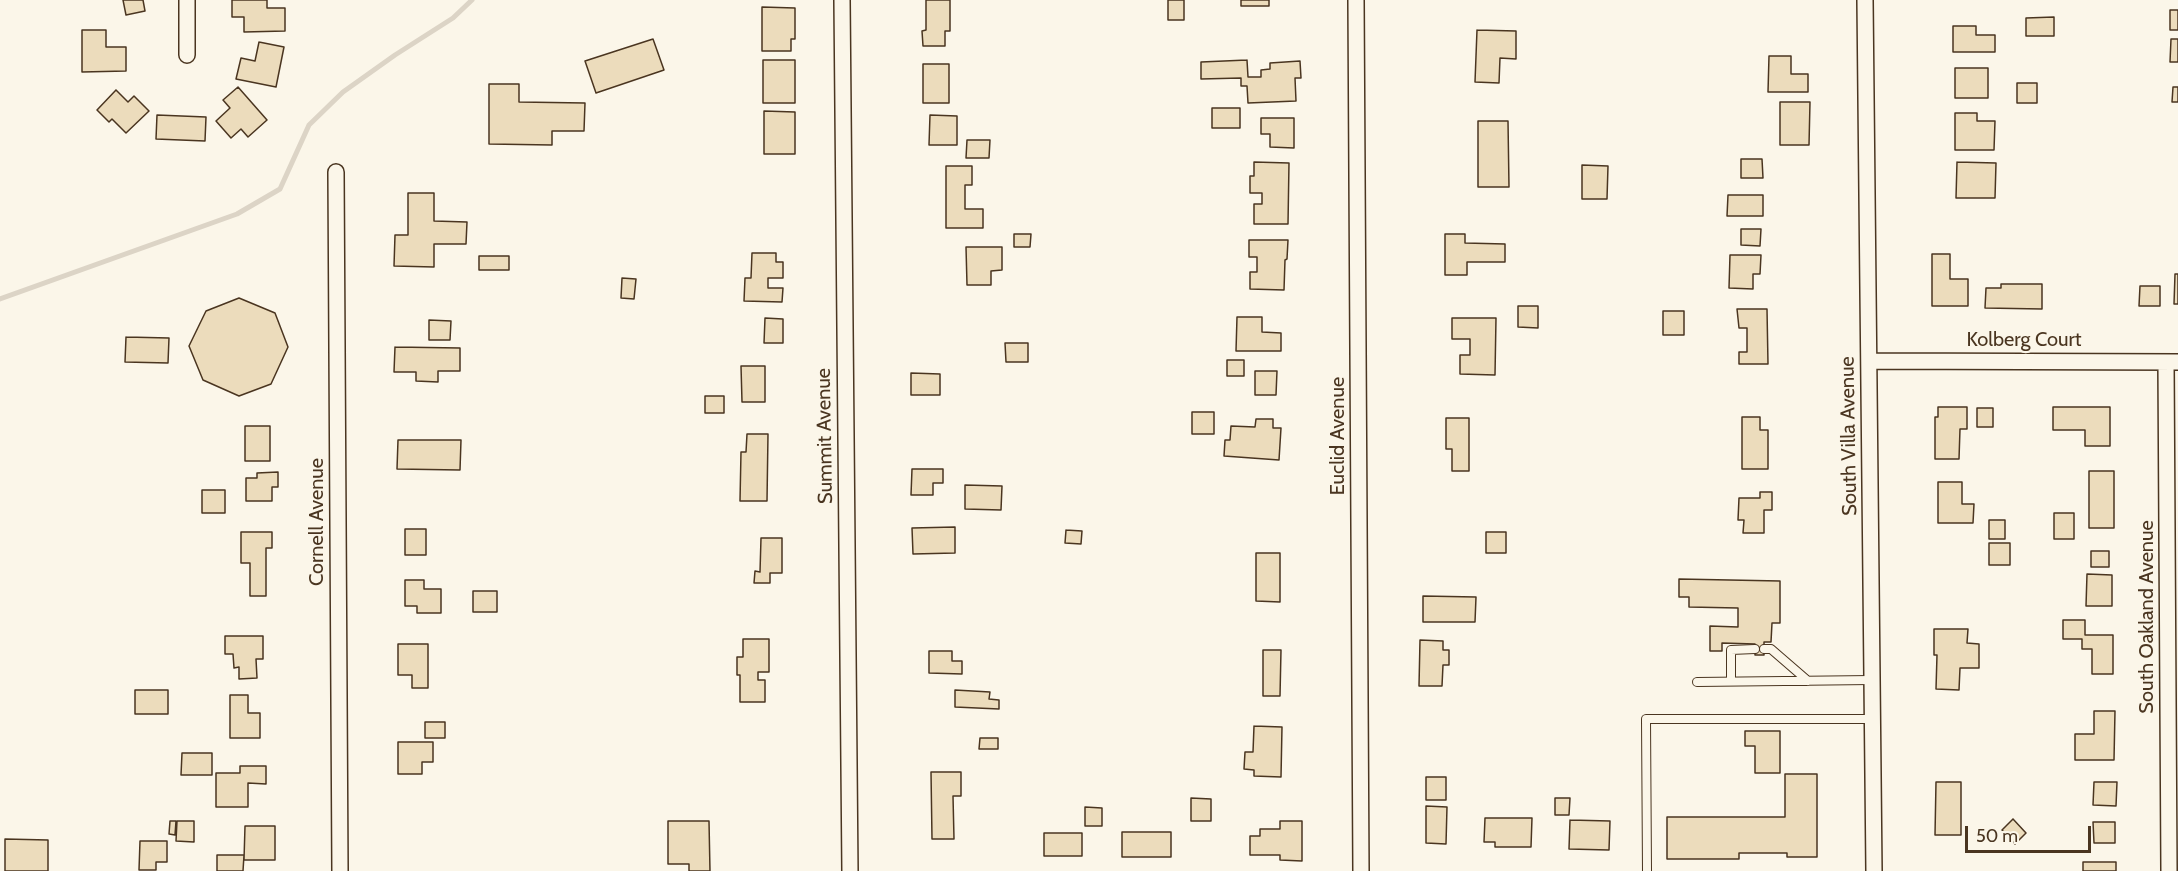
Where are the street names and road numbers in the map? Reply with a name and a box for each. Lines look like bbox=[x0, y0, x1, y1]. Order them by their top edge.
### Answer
street label: Kolberg Court bbox=[1967, 328, 2081, 352]
street label: South Villa Avenue bbox=[1836, 356, 1862, 516]
street label: Summit Avenue bbox=[812, 368, 838, 504]
street label: Euclid Avenue bbox=[1326, 377, 1350, 495]
street label: Cornell Avenue bbox=[305, 458, 329, 586]
street label: South Oakland Avenue bbox=[2135, 520, 2159, 714]

